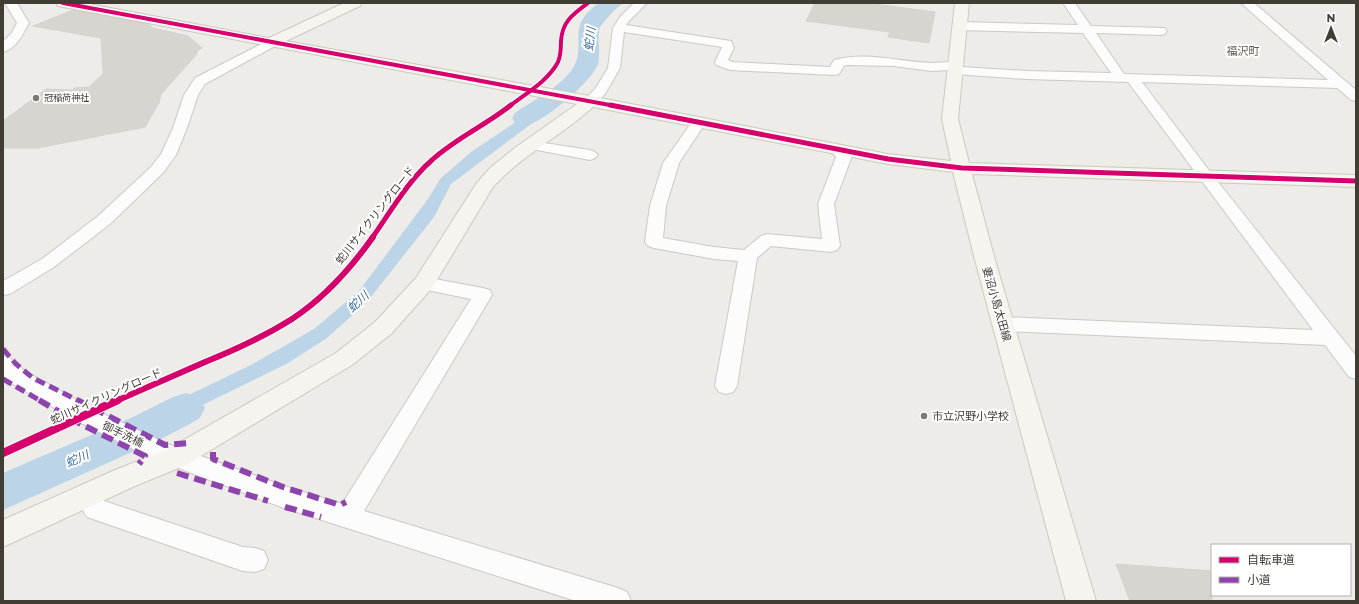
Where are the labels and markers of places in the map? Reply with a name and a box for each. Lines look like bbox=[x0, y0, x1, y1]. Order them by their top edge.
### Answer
place label: 冠稲荷神社 bbox=[44, 92, 89, 103]
marker: 冠稲荷神社 bbox=[31, 93, 41, 103]
place label: 市立沢野小学校 bbox=[932, 409, 1009, 423]
marker: 市立沢野小学校 bbox=[919, 411, 929, 421]

